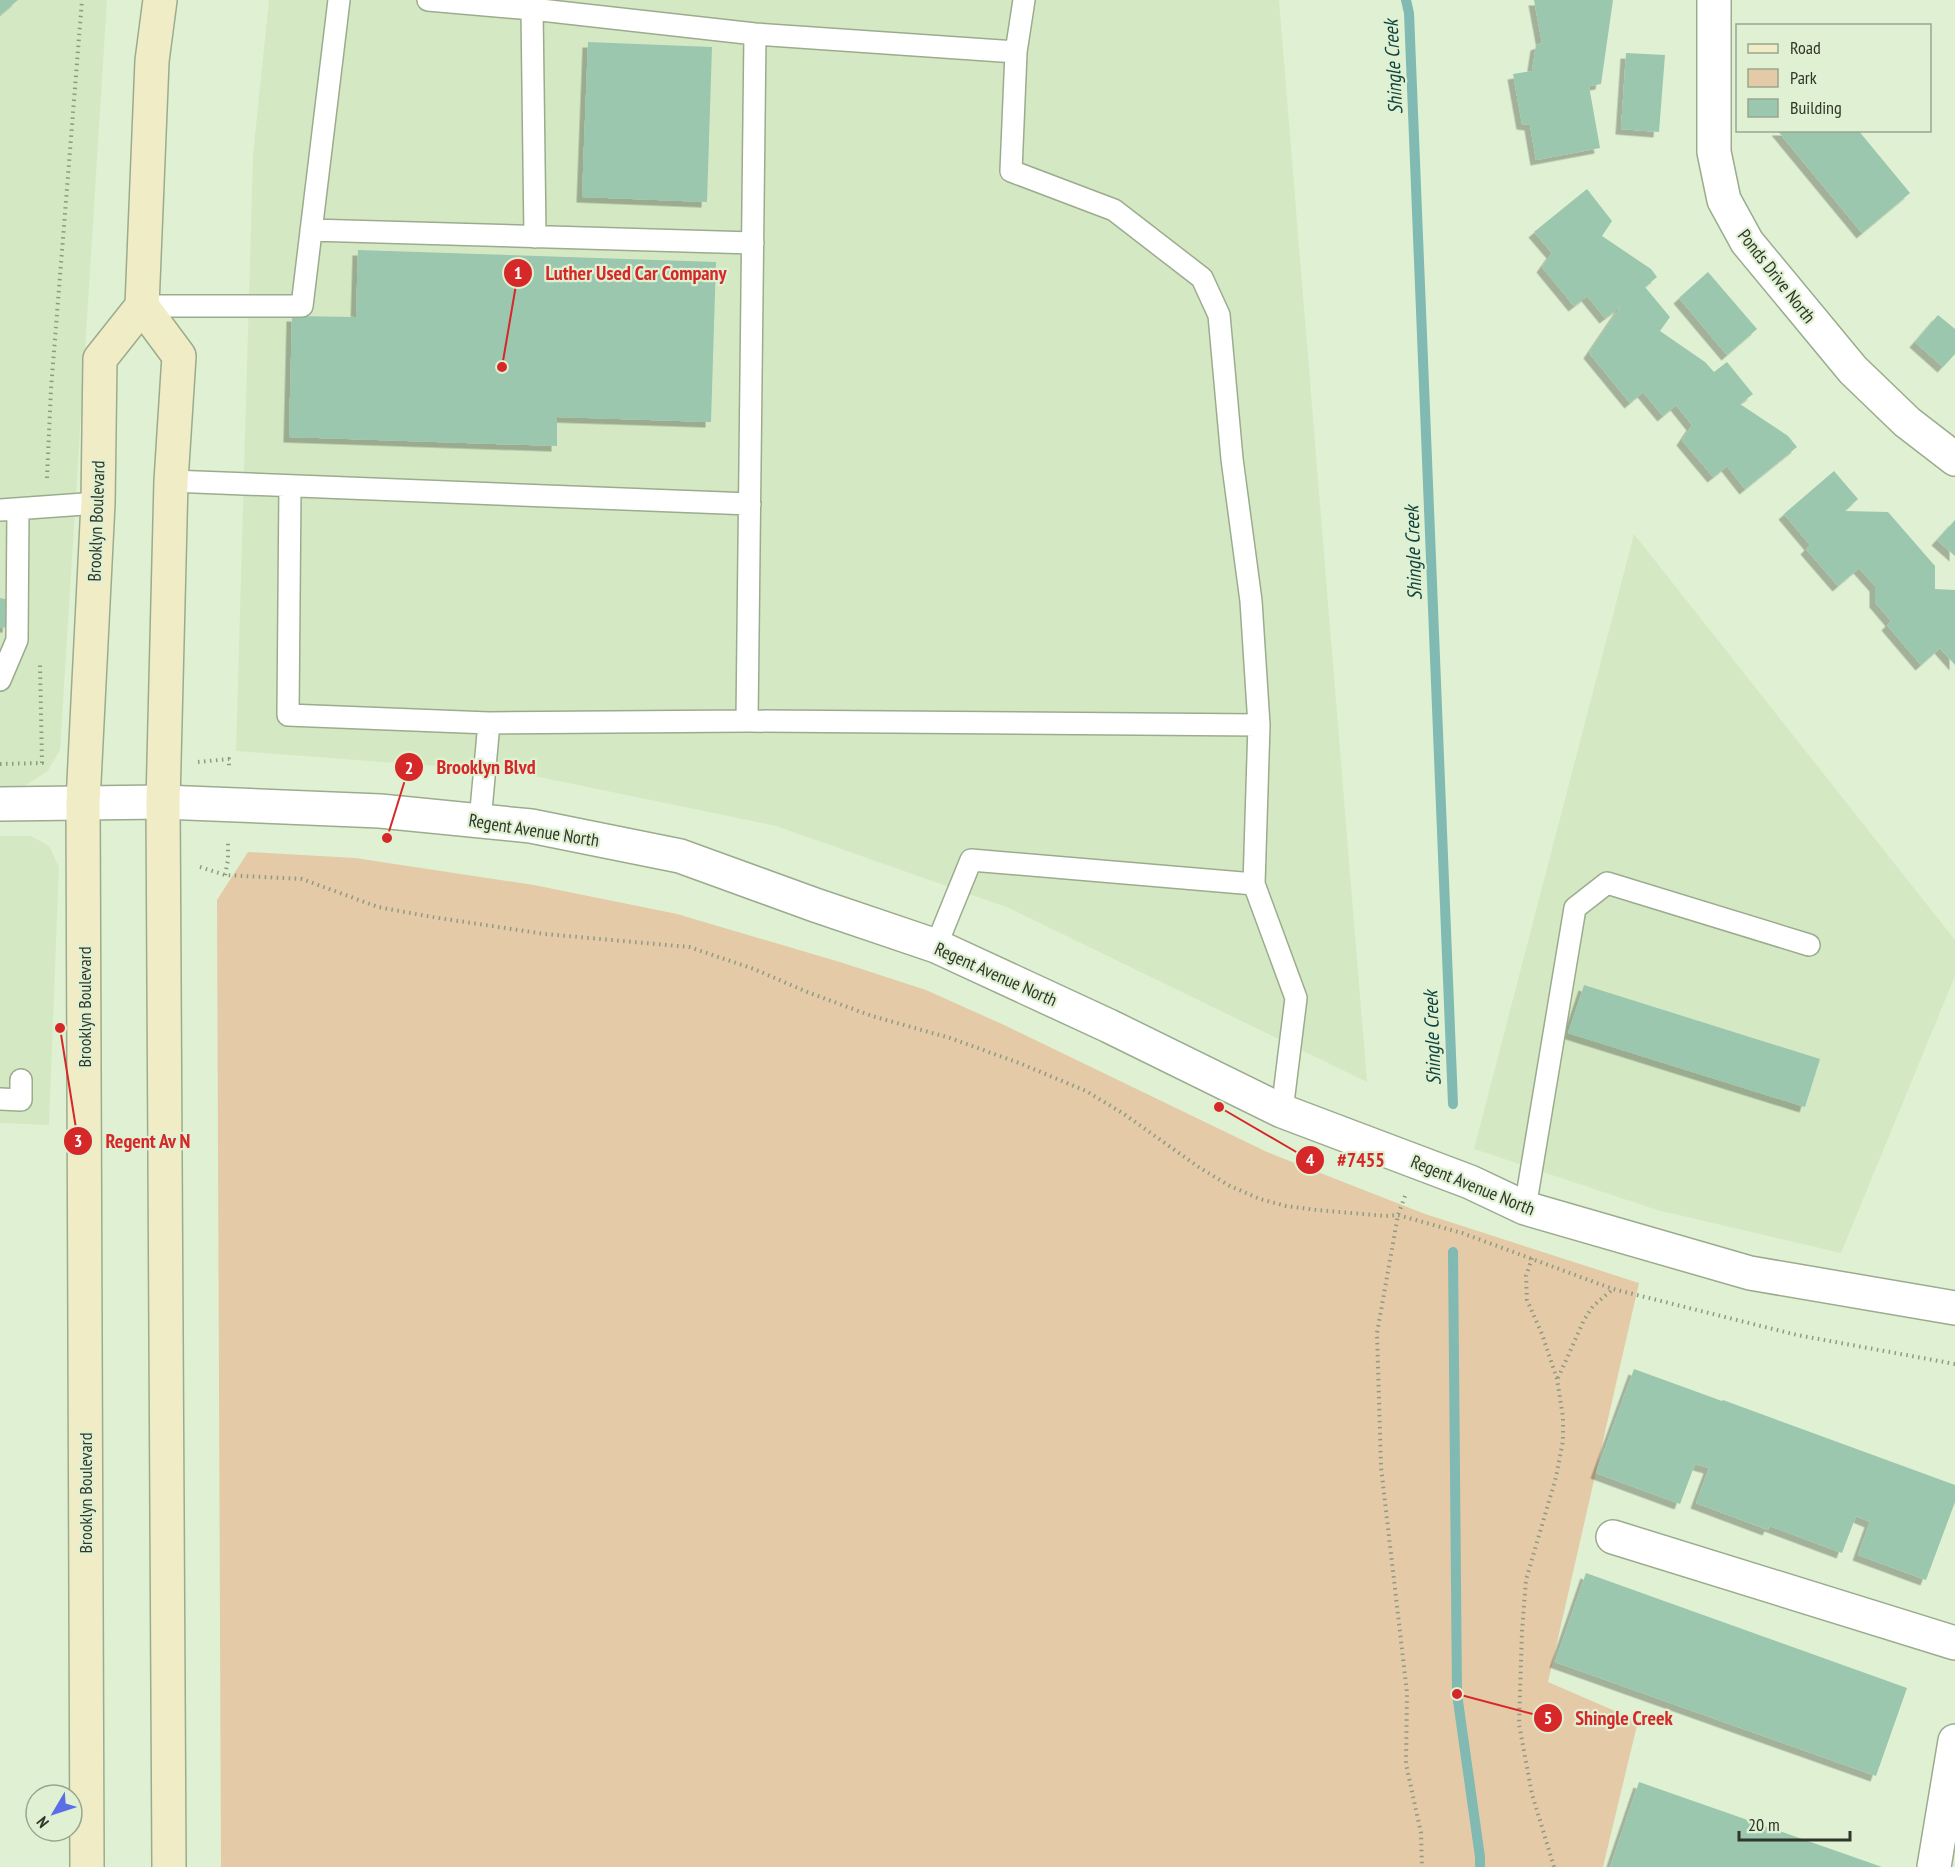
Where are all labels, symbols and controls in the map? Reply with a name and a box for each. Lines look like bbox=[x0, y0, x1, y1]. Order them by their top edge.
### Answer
water label: Shingle Creek bbox=[1377, 17, 1408, 115]
legend bbox=[1736, 24, 1931, 132]
text: Road bbox=[1790, 36, 1821, 59]
text: Park bbox=[1790, 66, 1817, 89]
text: Building bbox=[1790, 96, 1842, 119]
street label: Ponds Drive North bbox=[1733, 224, 1821, 328]
callout: Luther Used Car Company bbox=[503, 254, 739, 292]
text: Luther Used Car Company bbox=[545, 260, 728, 286]
text: 1 bbox=[514, 261, 522, 284]
street label: Brooklyn Boulevard bbox=[82, 460, 110, 582]
water label: Shingle Creek bbox=[1398, 503, 1428, 601]
callout: Brooklyn Blvd bbox=[394, 748, 547, 786]
text: Brooklyn Blvd bbox=[436, 754, 536, 780]
text: 2 bbox=[405, 756, 413, 779]
street label: Regent Avenue North bbox=[467, 808, 601, 852]
street label: Regent Avenue North bbox=[931, 937, 1061, 1011]
street label: Brooklyn Boulevard bbox=[73, 947, 96, 1067]
water label: Shingle Creek bbox=[1417, 988, 1447, 1086]
callout: Regent Av N bbox=[63, 1122, 203, 1160]
text: Regent Av N bbox=[106, 1128, 190, 1154]
text: 3 bbox=[74, 1129, 82, 1152]
callout: #7455 bbox=[1295, 1141, 1397, 1179]
text: #7455 bbox=[1337, 1147, 1385, 1173]
text: 4 bbox=[1306, 1148, 1315, 1171]
street label: Regent Avenue North bbox=[1408, 1150, 1538, 1220]
street label: Brooklyn Boulevard bbox=[74, 1433, 97, 1553]
callout: Shingle Creek bbox=[1533, 1699, 1685, 1737]
text: Shingle Creek bbox=[1575, 1705, 1674, 1731]
text: 5 bbox=[1544, 1706, 1552, 1729]
north arrow bbox=[24, 1783, 84, 1843]
scale bar bbox=[1739, 1804, 1850, 1842]
text: N bbox=[32, 1813, 53, 1832]
text: 20 m bbox=[1748, 1813, 1780, 1836]

